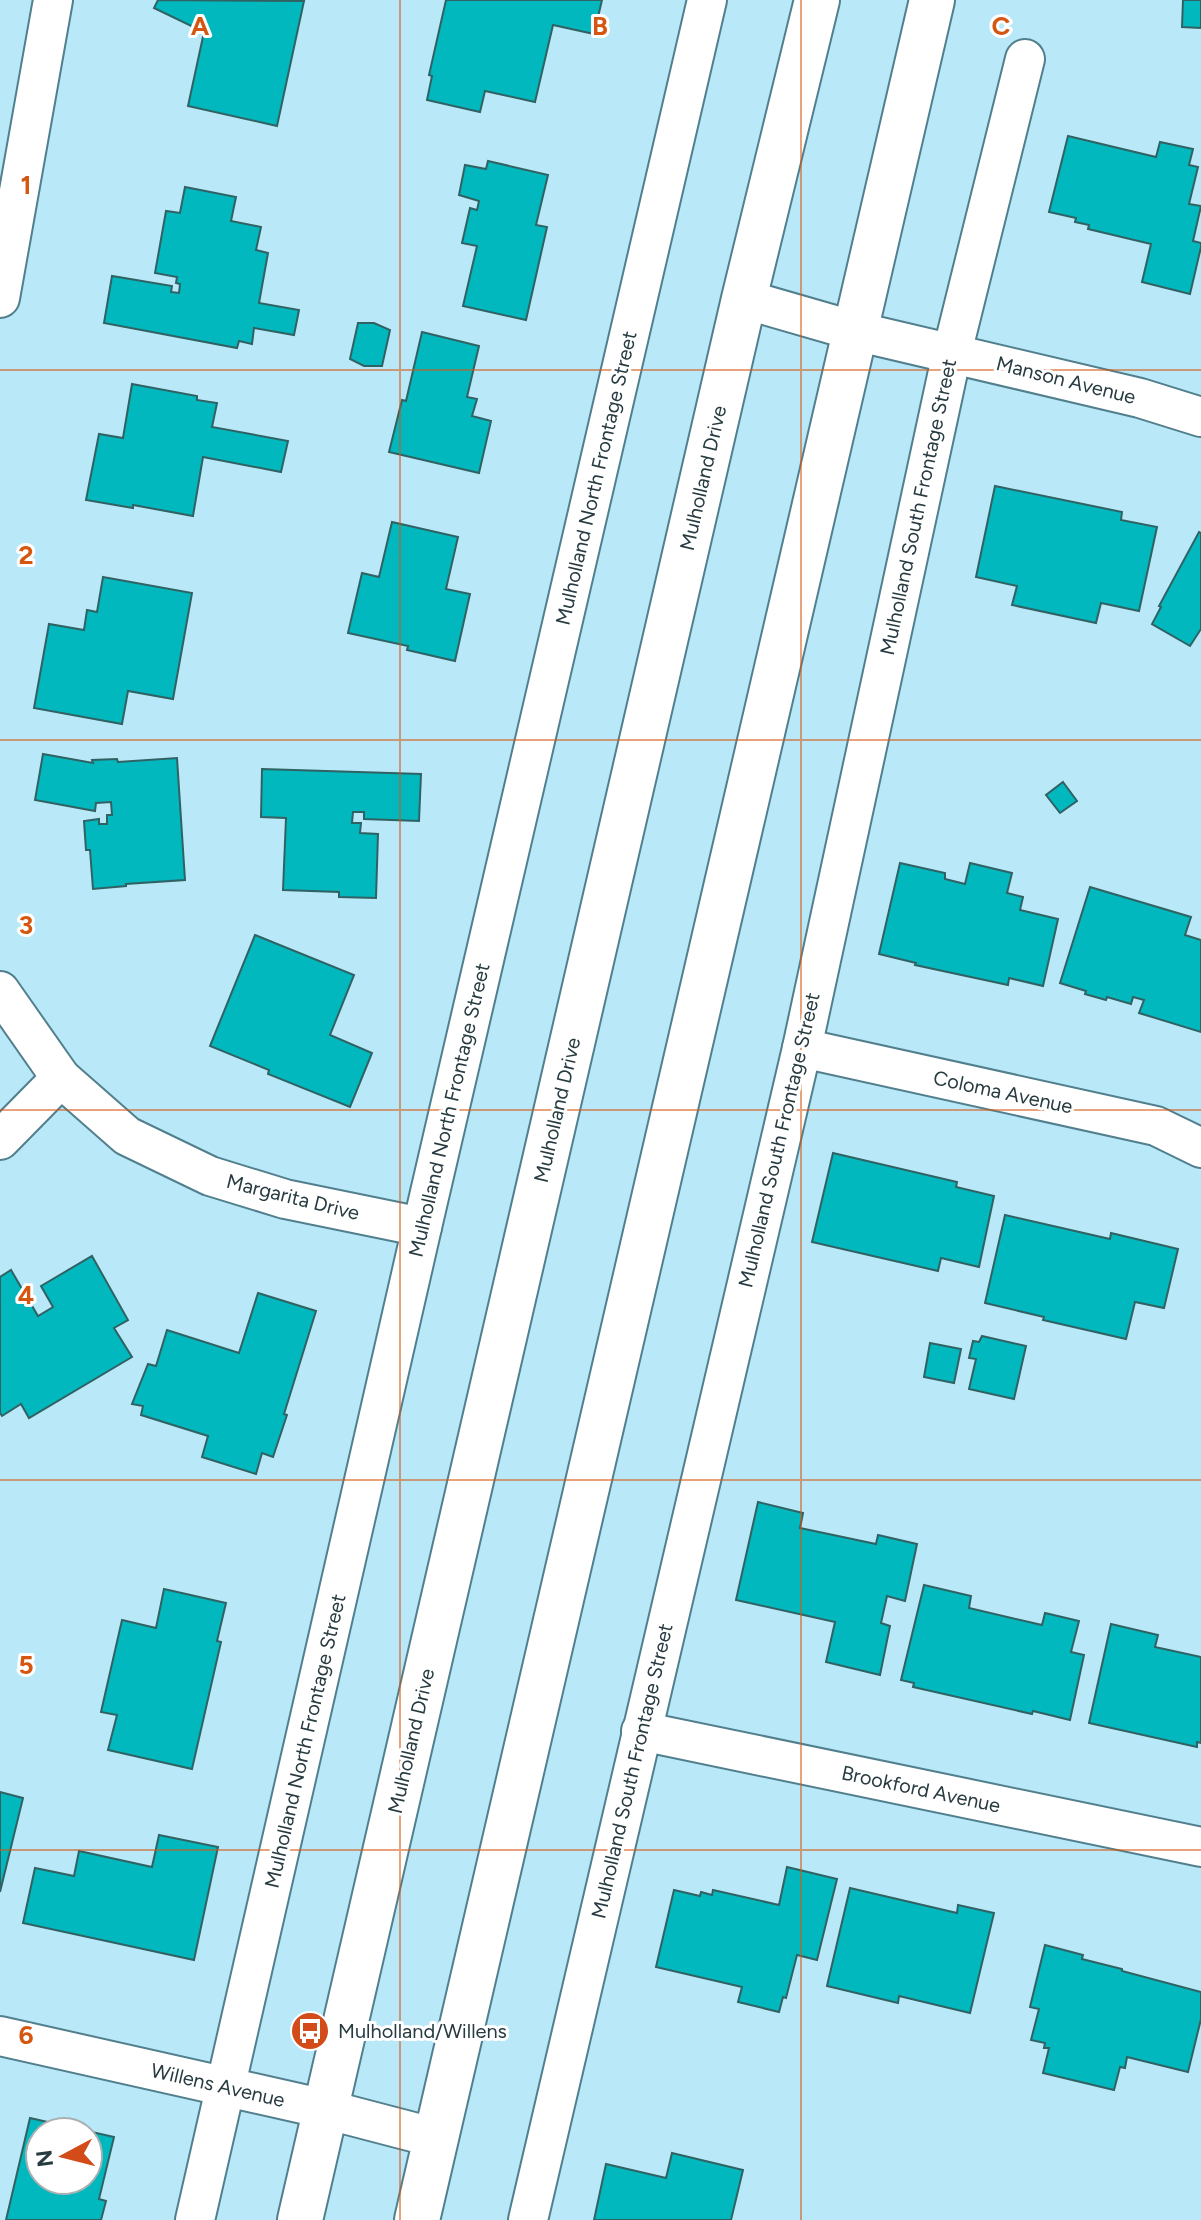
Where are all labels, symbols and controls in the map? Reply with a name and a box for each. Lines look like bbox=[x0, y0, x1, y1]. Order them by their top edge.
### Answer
text: A bbox=[191, 10, 210, 42]
text: B bbox=[592, 10, 608, 42]
text: C bbox=[992, 10, 1011, 42]
text: 1 bbox=[21, 169, 31, 201]
street label: Mulholland North Frontage Street bbox=[550, 329, 642, 627]
street label: Manson Avenue bbox=[994, 351, 1138, 409]
street label: Mulholland South Frontage Street bbox=[875, 357, 961, 657]
street label: Mulholland Drive bbox=[675, 403, 731, 553]
text: 2 bbox=[18, 539, 34, 571]
text: 3 bbox=[19, 909, 33, 941]
street label: Mulholland North Frontage Street bbox=[403, 961, 495, 1259]
street label: Mulholland South Frontage Street bbox=[733, 990, 825, 1290]
street label: Mulholland Drive bbox=[529, 1035, 585, 1185]
street label: Coloma Avenue bbox=[931, 1066, 1075, 1118]
street label: Margarita Drive bbox=[224, 1169, 362, 1225]
text: 4 bbox=[18, 1279, 34, 1311]
street label: Mulholland North Frontage Street bbox=[259, 1592, 351, 1890]
street label: Mulholland South Frontage Street bbox=[586, 1621, 678, 1921]
text: 5 bbox=[18, 1649, 34, 1681]
street label: Mulholland Drive bbox=[383, 1666, 439, 1816]
street label: Brookford Avenue bbox=[839, 1760, 1003, 1818]
bus stop icon: Mulholland/Willens bbox=[289, 2010, 331, 2052]
text: 6 bbox=[18, 2019, 34, 2051]
place label: Mulholland/Willens bbox=[338, 2019, 507, 2043]
street label: Willens Avenue bbox=[149, 2058, 287, 2112]
north arrow bbox=[24, 2116, 104, 2196]
text: N bbox=[30, 2148, 59, 2168]

